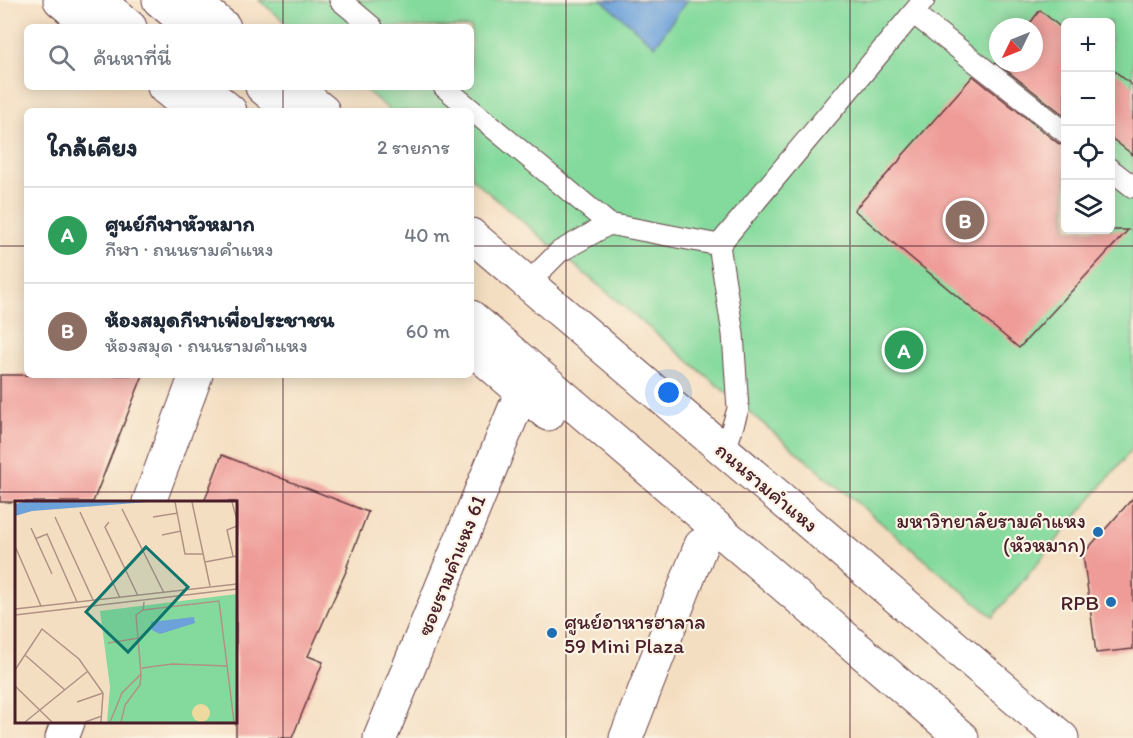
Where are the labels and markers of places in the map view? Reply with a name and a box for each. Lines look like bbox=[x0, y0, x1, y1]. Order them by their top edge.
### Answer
pin: B bbox=[946, 198, 984, 242]
pin: A bbox=[884, 328, 924, 372]
place label: มหาวิทยาลัยรามคำแหง (หัวหมาก) bbox=[897, 508, 1086, 557]
marker: มหาวิทยาลัยรามคำแหง (หัวหมาก) bbox=[1091, 525, 1105, 539]
place label: RPB bbox=[1061, 590, 1099, 615]
marker: RPB bbox=[1104, 595, 1118, 609]
place label: ศูนย์อาหารฮาลาล 59 Mini Plaza bbox=[564, 609, 706, 658]
marker: ศูนย์อาหารฮาลาล 59 Mini Plaza bbox=[545, 626, 559, 640]

